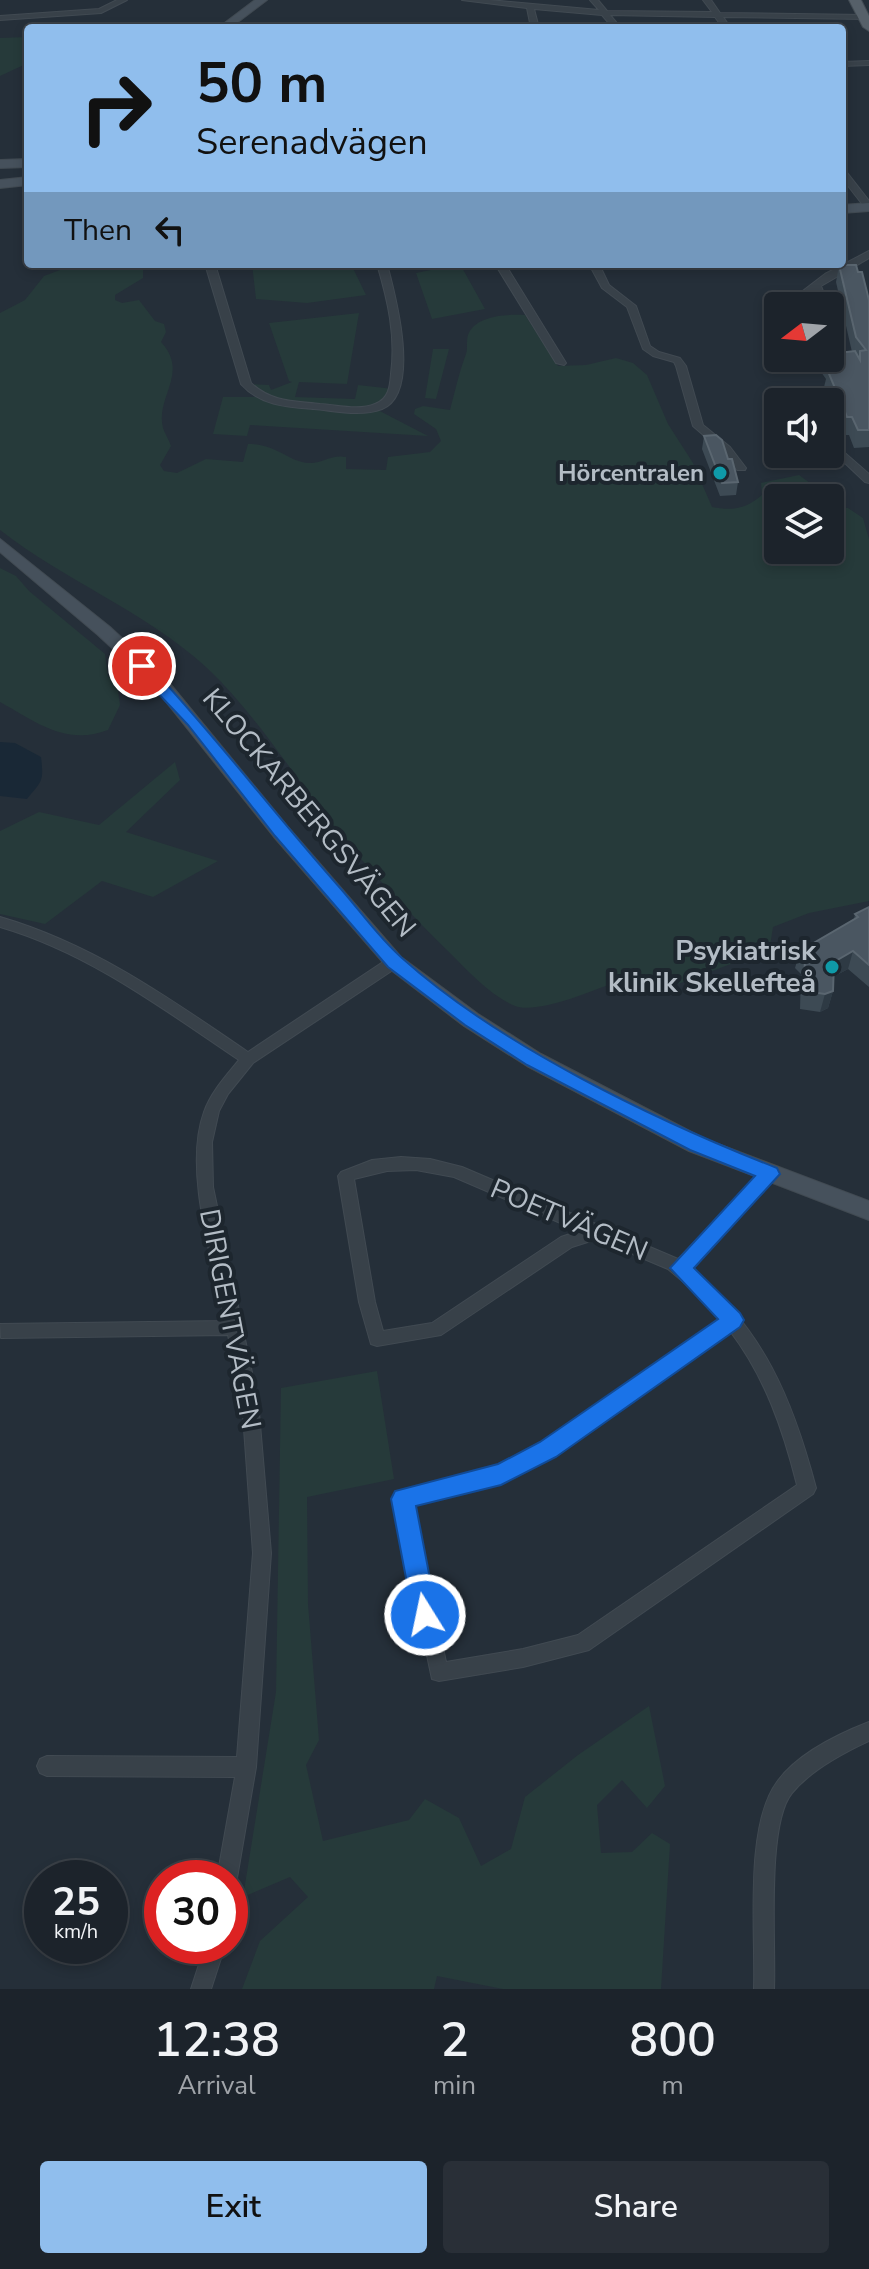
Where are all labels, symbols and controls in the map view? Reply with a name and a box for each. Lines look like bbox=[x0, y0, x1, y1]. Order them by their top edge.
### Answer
text: 50 m bbox=[196, 45, 327, 122]
icon: right bbox=[64, 56, 168, 160]
text: Serenadvägen bbox=[196, 118, 428, 167]
icon: left bbox=[148, 208, 192, 252]
text: Then bbox=[64, 210, 132, 251]
north arrow bbox=[764, 292, 844, 372]
map controls bbox=[764, 292, 844, 564]
button: sound bbox=[764, 388, 844, 468]
place label: Hörcentralen bbox=[558, 457, 704, 489]
marker: Hörcentralen bbox=[711, 464, 729, 482]
button: layers bbox=[764, 484, 844, 564]
pin bbox=[108, 632, 176, 700]
icon: arrive bbox=[120, 644, 164, 688]
street label: KLOCKARBERGSVÄGEN bbox=[193, 680, 425, 946]
place label: Psykiatrisk klinik Skellefteå bbox=[608, 932, 817, 1002]
marker: Psykiatrisk klinik Skellefteå bbox=[823, 958, 841, 976]
street label: POETVÄGEN bbox=[485, 1170, 653, 1270]
street label: DIRIGENTVÄGEN bbox=[190, 1206, 270, 1432]
position arrow bbox=[383, 1573, 467, 1657]
speed limit sign: 30 bbox=[144, 1860, 248, 1964]
text: 25 bbox=[52, 1875, 100, 1929]
text: km/h bbox=[54, 1918, 98, 1945]
text: 12:38 bbox=[153, 2007, 280, 2073]
text: 2 bbox=[440, 2007, 469, 2073]
text: 800 bbox=[629, 2007, 716, 2073]
text: Arrival bbox=[177, 2068, 256, 2103]
text: min bbox=[433, 2068, 476, 2103]
text: m bbox=[661, 2068, 684, 2103]
button: Exit bbox=[40, 2161, 427, 2253]
button: Share bbox=[443, 2161, 829, 2253]

